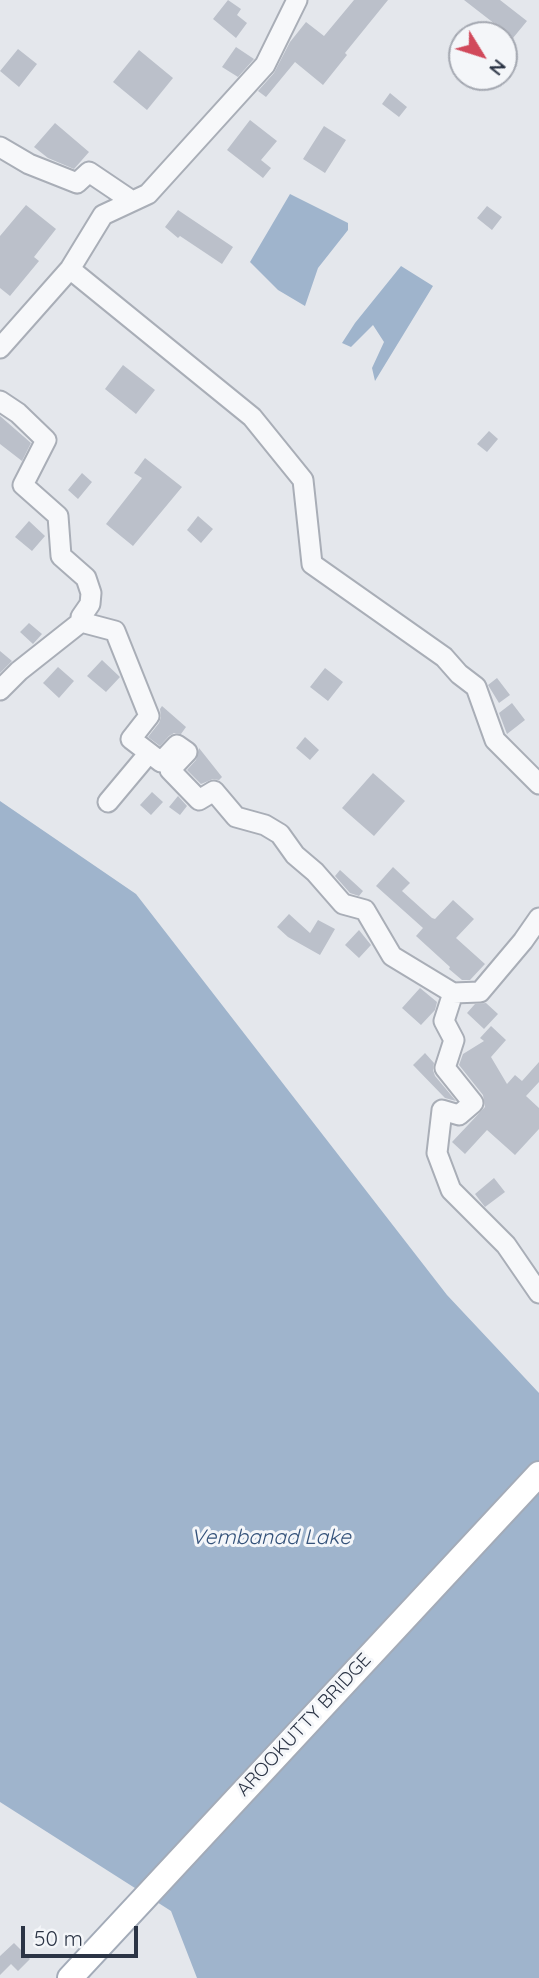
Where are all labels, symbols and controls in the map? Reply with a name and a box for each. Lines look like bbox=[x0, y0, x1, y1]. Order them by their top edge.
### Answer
north arrow bbox=[448, 21, 518, 91]
text: N bbox=[484, 55, 512, 81]
water label: Vembanad Lake bbox=[191, 1525, 351, 1551]
street label: AROOKUTTY BRIDGE bbox=[232, 1649, 376, 1801]
scale bar bbox=[24, 1912, 142, 1956]
text: 50 m bbox=[34, 1925, 83, 1951]

